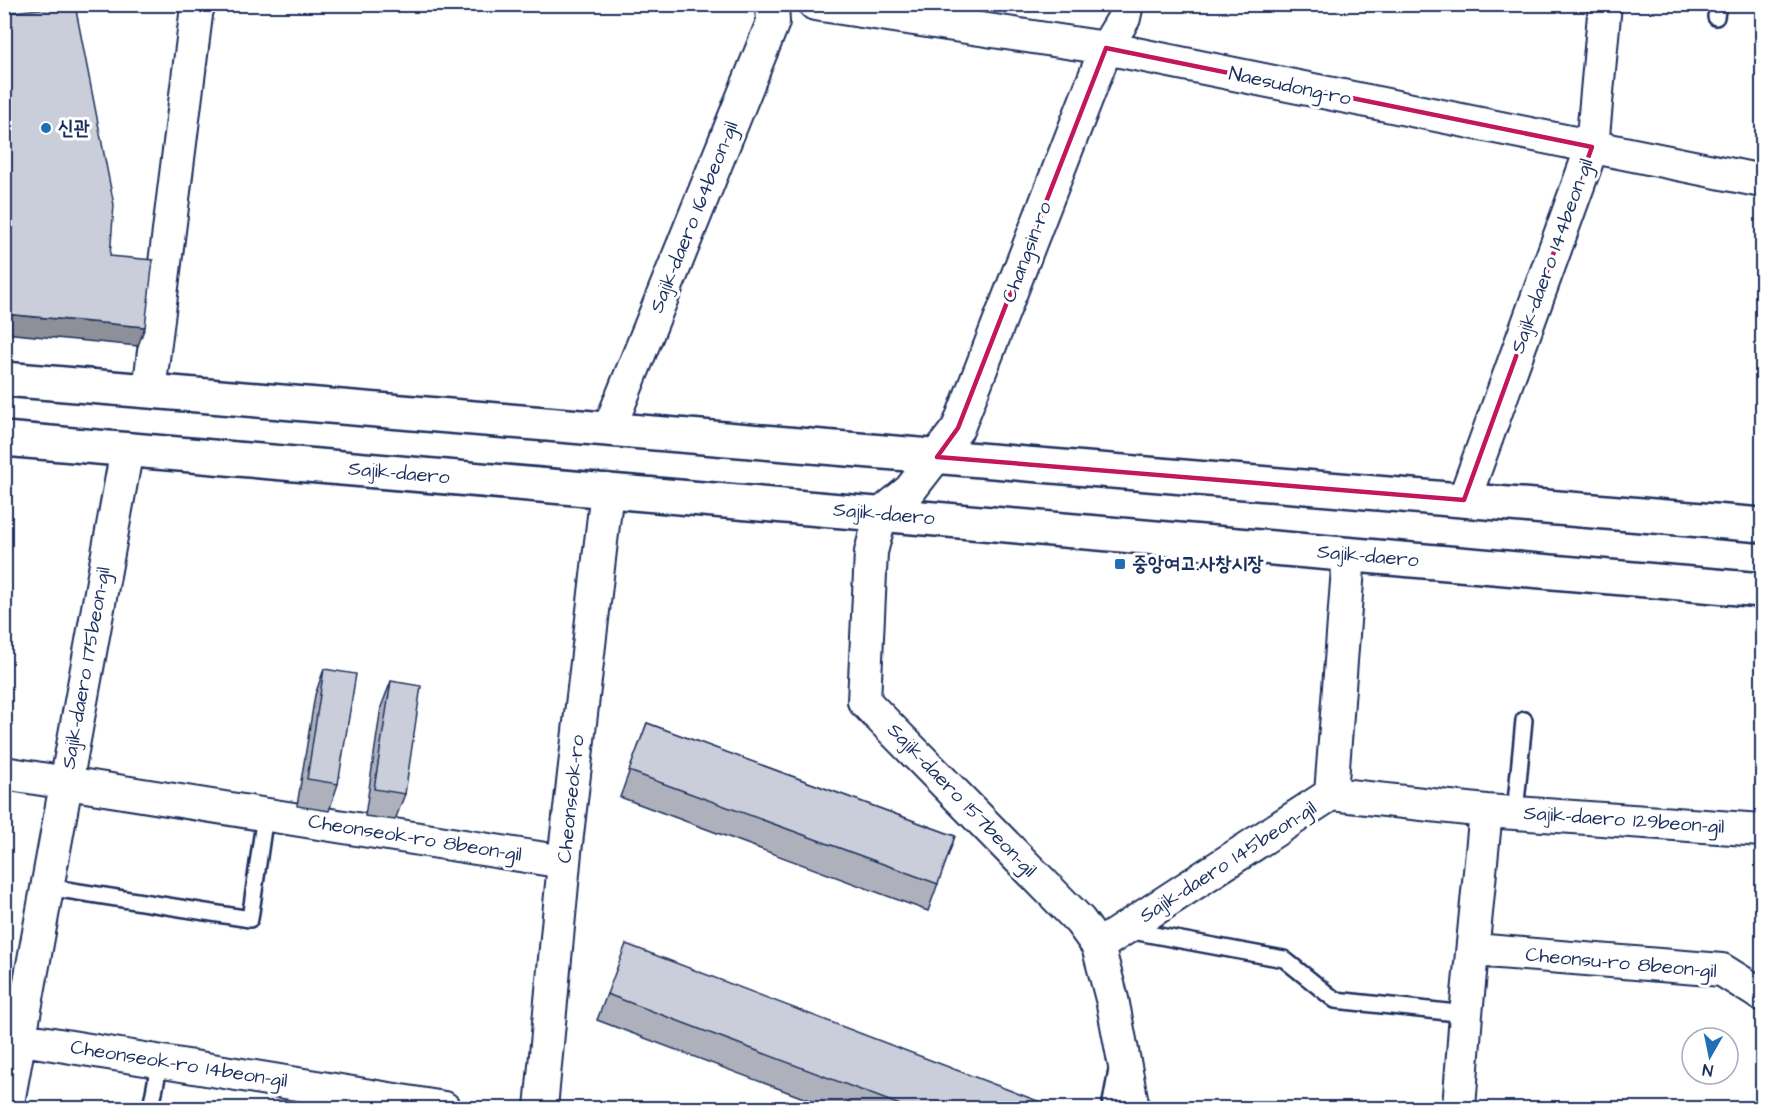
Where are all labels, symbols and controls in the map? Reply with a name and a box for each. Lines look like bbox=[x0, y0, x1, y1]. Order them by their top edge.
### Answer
street label: Naesudong-ro bbox=[1226, 59, 1354, 114]
place label: 신관 bbox=[58, 114, 90, 142]
street label: Sajik-daero 164beon-gil bbox=[643, 117, 746, 317]
marker: 신관 bbox=[39, 121, 53, 135]
street label: Sajik-daero 144beon-gil bbox=[1504, 155, 1601, 358]
street label: Changsin-ro bbox=[995, 197, 1060, 307]
street label: Sajik-daero bbox=[347, 455, 451, 491]
street label: Sajik-daero bbox=[832, 496, 936, 532]
street label: Sajik-daero bbox=[1316, 538, 1420, 574]
place label: 중앙여고.사창시장 bbox=[1132, 550, 1264, 578]
marker: 중앙여고.사창시장 bbox=[1113, 557, 1127, 571]
street label: Sajik-daero 175beon-gil bbox=[54, 565, 119, 771]
street label: Sajik-daero 157beon-gil bbox=[880, 717, 1043, 884]
street label: Cheonseok-ro bbox=[550, 733, 592, 865]
street label: Sajik-daero 145beon-gil bbox=[1134, 794, 1323, 931]
street label: Sajik-daero 129beon-gil bbox=[1523, 799, 1725, 842]
street label: Cheonseok-ro 8beon-gil bbox=[306, 807, 524, 870]
street label: Cheonsu-ro 8beon-gil bbox=[1524, 941, 1718, 986]
north arrow bbox=[1680, 1026, 1740, 1086]
street label: Cheonseok-ro 14beon-gil bbox=[68, 1033, 289, 1096]
text: N bbox=[1701, 1058, 1714, 1081]

